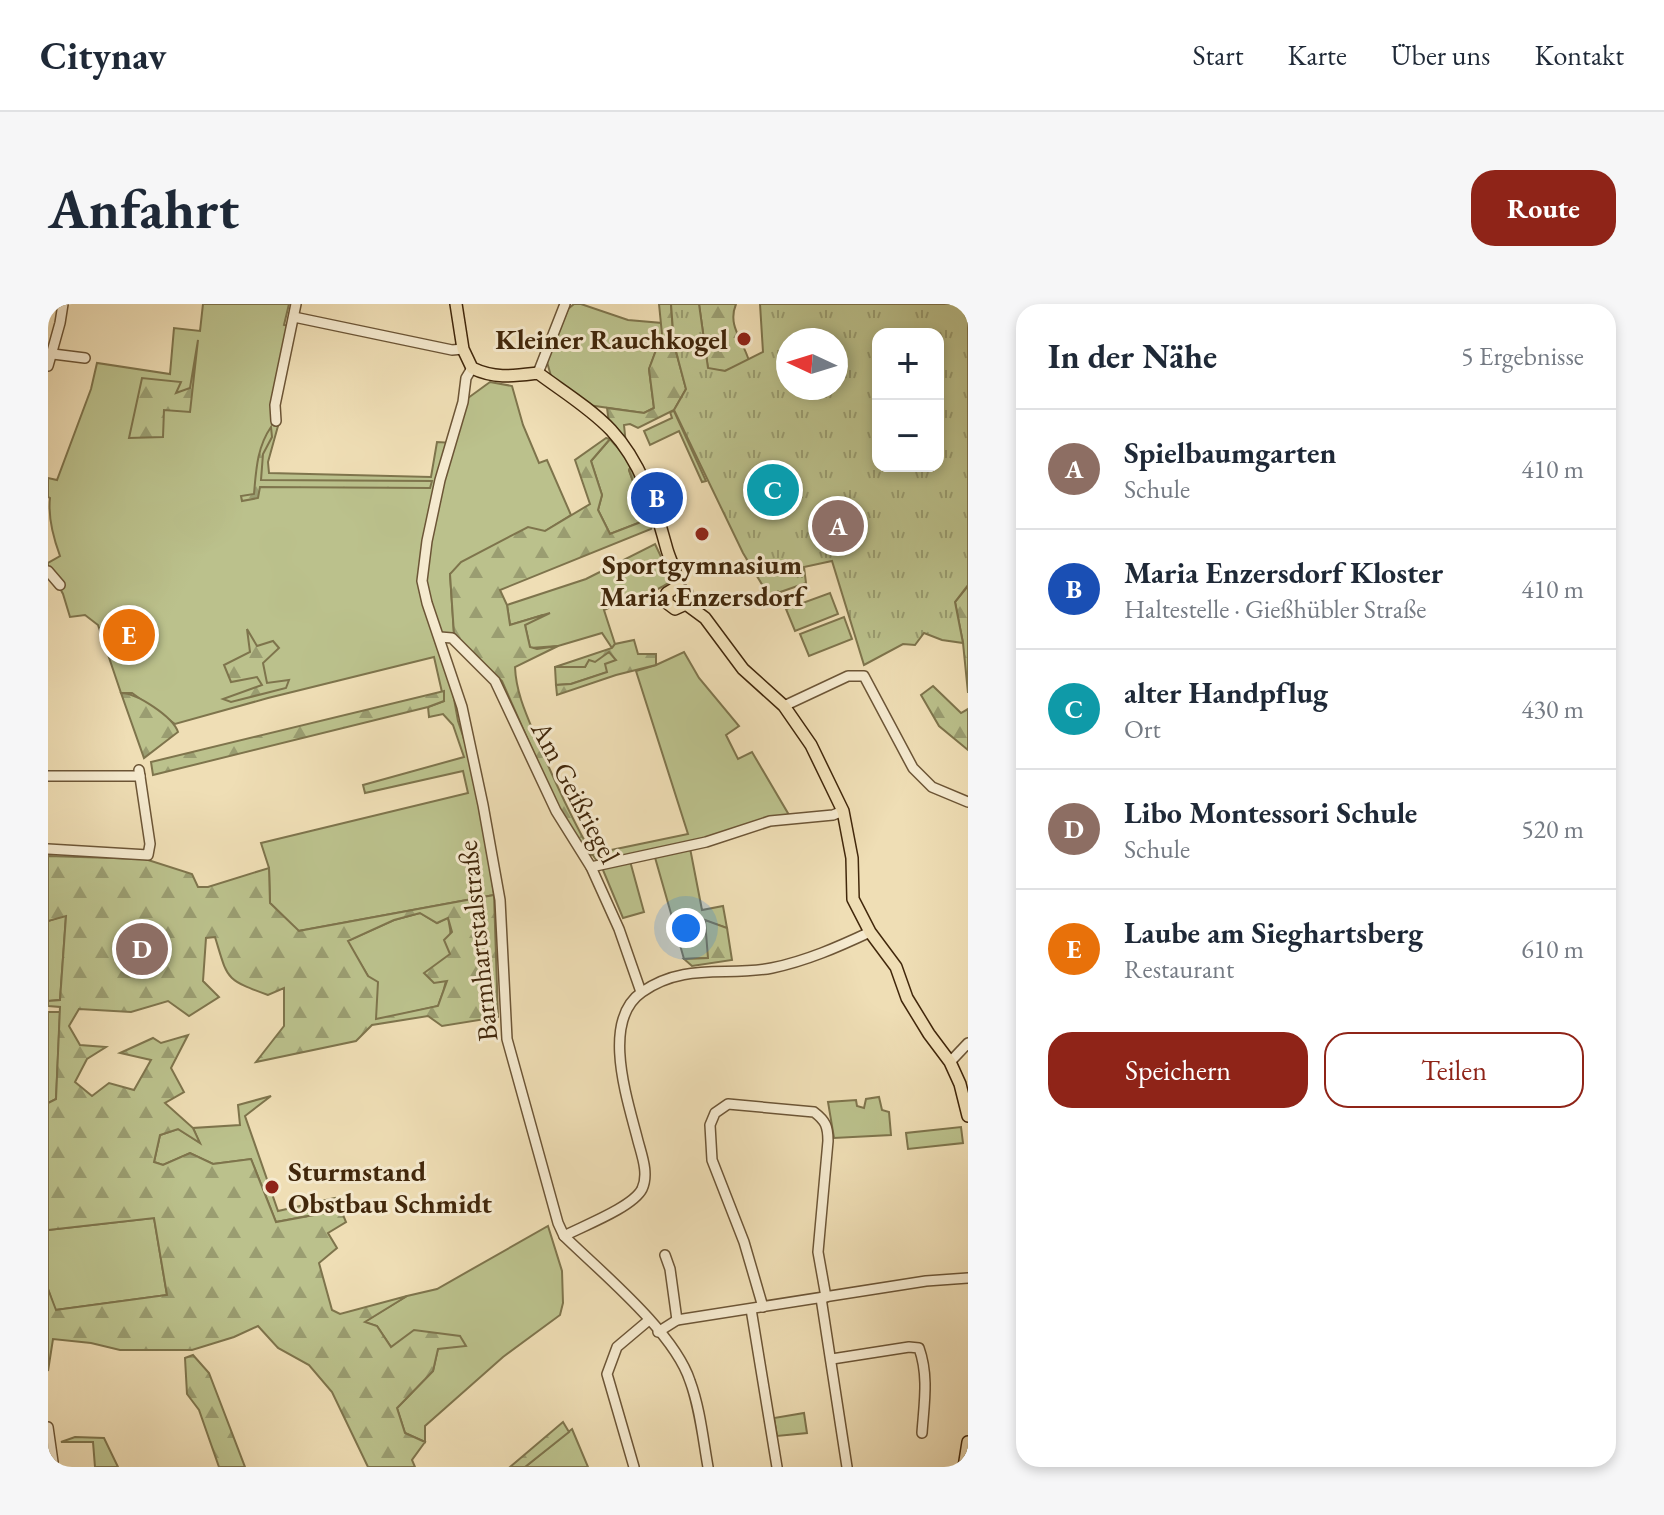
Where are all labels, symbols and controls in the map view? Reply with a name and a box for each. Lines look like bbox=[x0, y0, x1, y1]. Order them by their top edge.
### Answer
text: Citynav bbox=[40, 31, 166, 80]
text: Start bbox=[1192, 37, 1244, 73]
text: Karte bbox=[1288, 37, 1347, 73]
text: Über uns bbox=[1391, 37, 1490, 73]
text: Kontakt bbox=[1534, 37, 1624, 73]
button: Route bbox=[1471, 170, 1616, 246]
text: Anfahrt bbox=[48, 172, 239, 245]
place label: Kleiner Rauchkogel bbox=[495, 321, 728, 357]
north arrow bbox=[776, 328, 848, 400]
map controls bbox=[872, 328, 944, 472]
button: + bbox=[872, 328, 944, 400]
marker: Kleiner Rauchkogel bbox=[735, 330, 753, 348]
text: In der Nähe bbox=[1048, 334, 1217, 378]
text: 5 Ergebnisse bbox=[1461, 339, 1584, 373]
button: − bbox=[872, 400, 944, 472]
text: Spielbaumgarten bbox=[1124, 433, 1337, 472]
text: A bbox=[1065, 452, 1083, 486]
text: 410 m bbox=[1521, 452, 1584, 486]
pin: C bbox=[747, 460, 799, 520]
pin: B bbox=[631, 468, 683, 528]
text: Schule bbox=[1124, 472, 1190, 506]
pin: A bbox=[812, 496, 864, 556]
marker: Sportgymnasium Maria Enzersdorf bbox=[693, 525, 711, 543]
place label: Sportgymnasium Maria Enzersdorf bbox=[600, 546, 808, 614]
text: Maria Enzersdorf Kloster bbox=[1124, 553, 1443, 592]
text: B bbox=[1066, 572, 1082, 606]
text: 410 m bbox=[1521, 572, 1584, 606]
text: Haltestelle · Gießhübler Straße bbox=[1124, 592, 1426, 626]
pin: E bbox=[103, 605, 155, 665]
text: alter Handpflug bbox=[1124, 673, 1328, 712]
text: C bbox=[1065, 692, 1083, 726]
text: 430 m bbox=[1521, 692, 1584, 726]
text: Ort bbox=[1124, 712, 1161, 746]
street label: Am Geißriegel bbox=[523, 714, 629, 870]
text: Libo Montessori Schule bbox=[1124, 793, 1417, 832]
text: D bbox=[1064, 812, 1084, 846]
text: 520 m bbox=[1521, 812, 1584, 846]
text: Schule bbox=[1124, 832, 1190, 866]
street label: Barmhartstalstraße bbox=[449, 839, 505, 1043]
your location bbox=[666, 908, 706, 948]
text: Laube am Sieghartsberg bbox=[1124, 913, 1423, 952]
pin: D bbox=[116, 919, 168, 979]
text: E bbox=[1067, 932, 1081, 966]
text: 610 m bbox=[1521, 932, 1584, 966]
text: Restaurant bbox=[1124, 952, 1234, 986]
button: Speichern bbox=[1048, 1032, 1308, 1108]
button: Teilen bbox=[1324, 1032, 1584, 1108]
place label: Sturmstand Obstbau Schmidt bbox=[288, 1153, 492, 1221]
marker: Sturmstand Obstbau Schmidt bbox=[263, 1178, 281, 1196]

